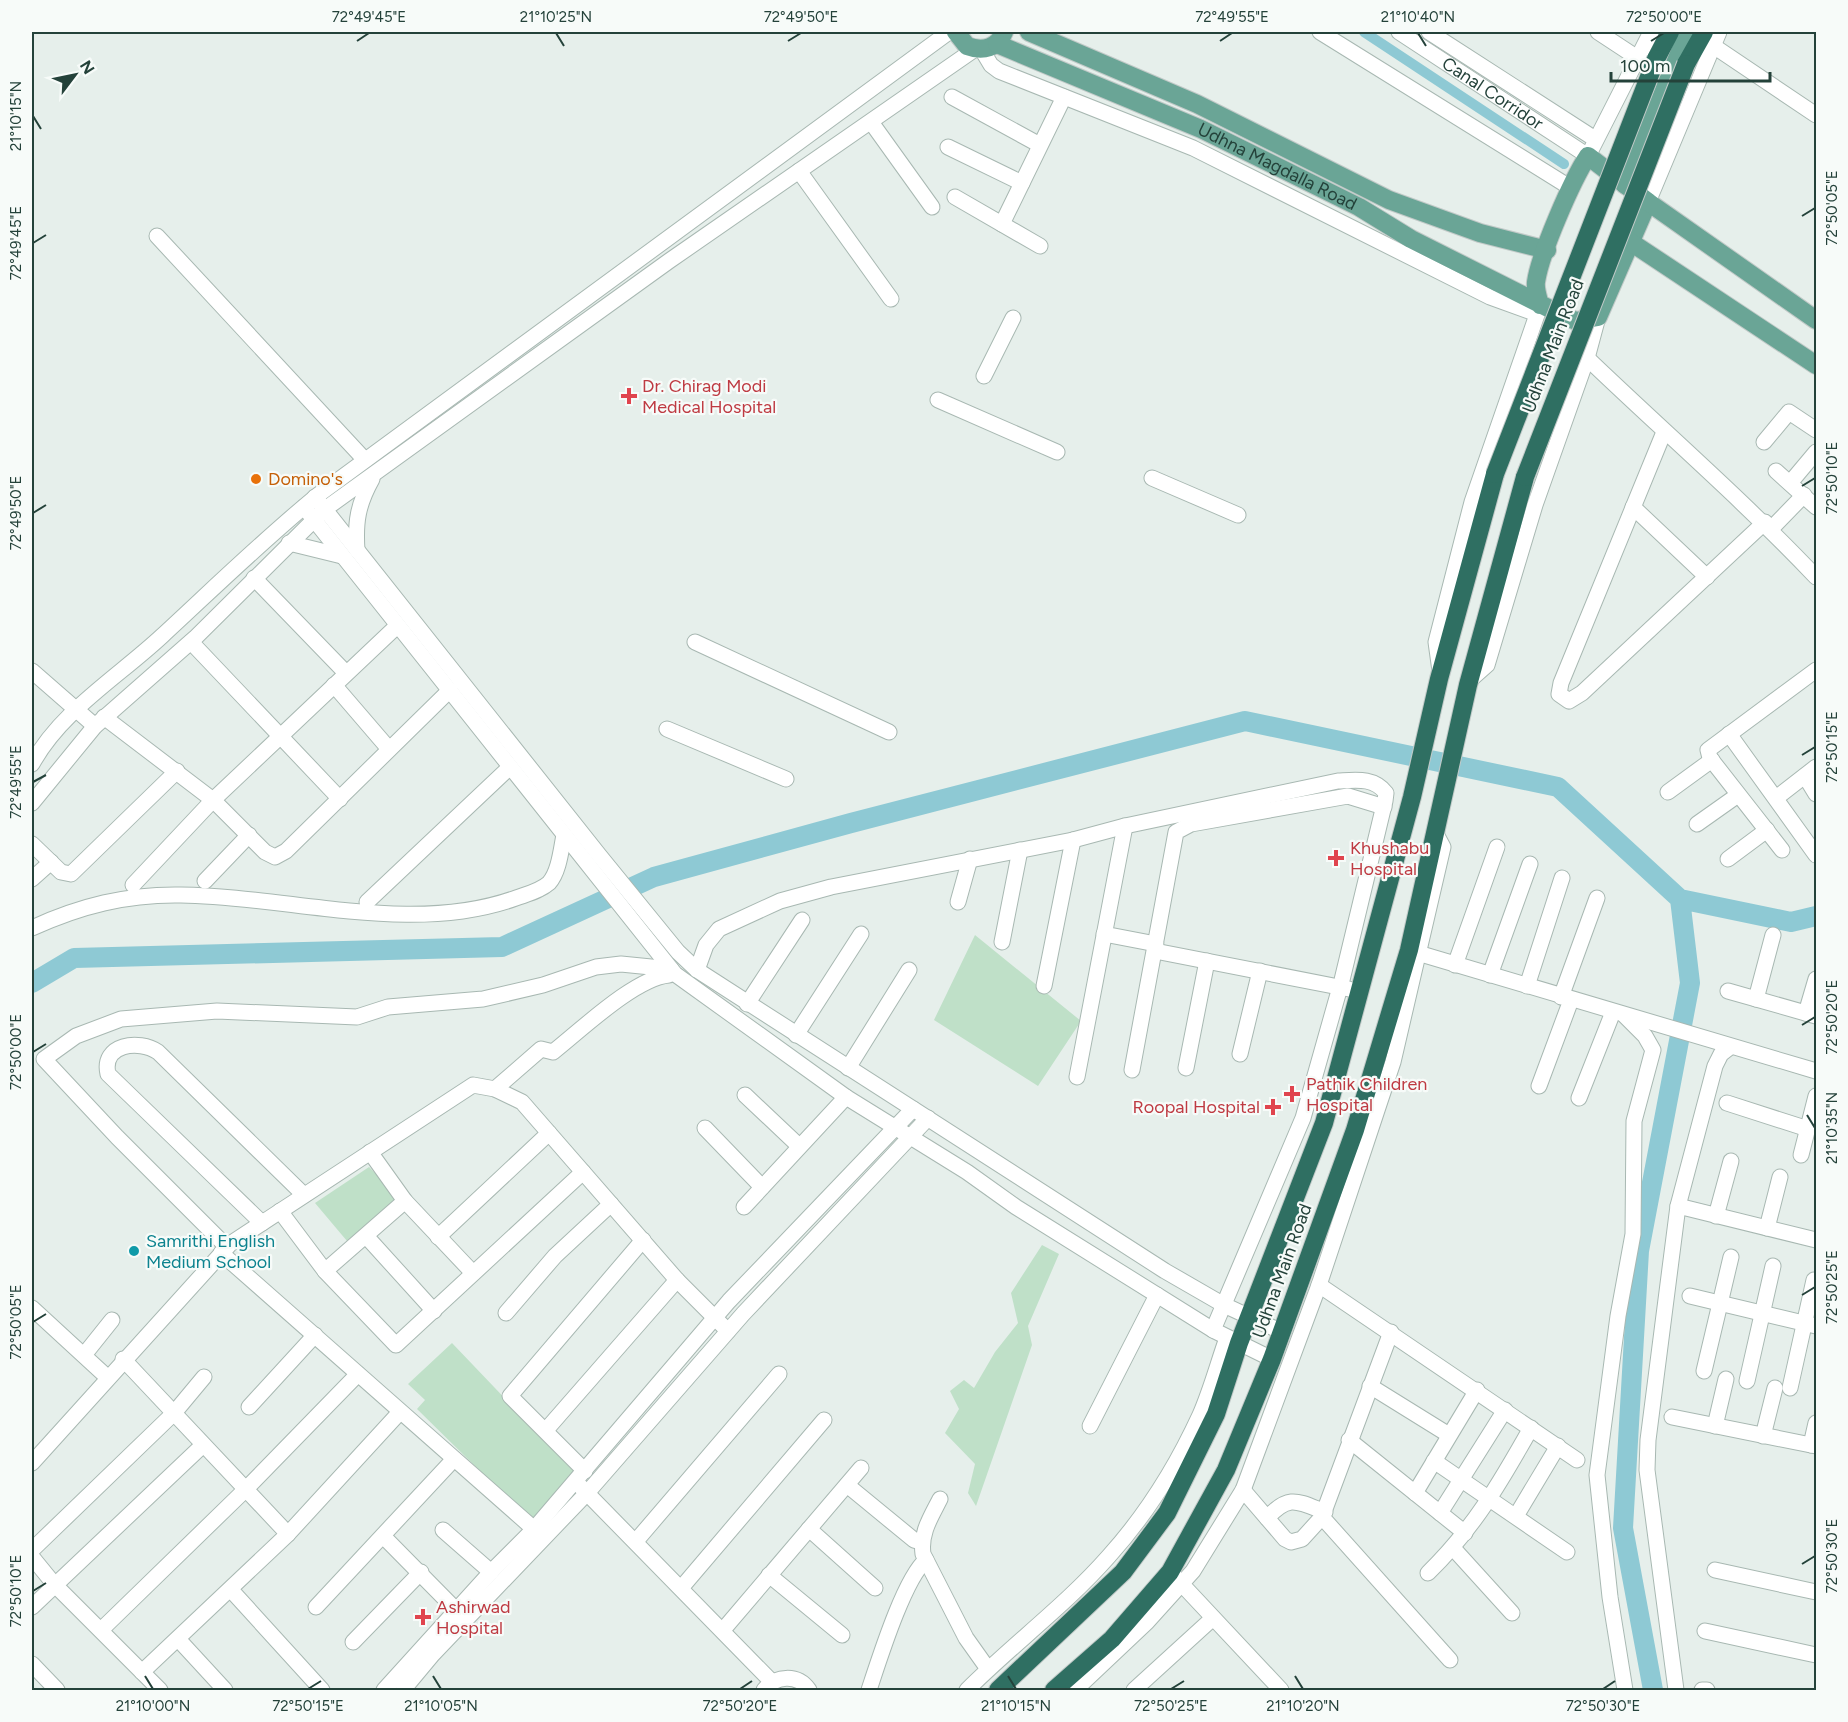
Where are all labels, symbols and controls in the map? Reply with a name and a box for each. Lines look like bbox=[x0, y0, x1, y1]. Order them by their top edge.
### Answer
text: 72°49'45"E bbox=[332, 8, 406, 26]
text: 21°10'25"N bbox=[520, 8, 592, 26]
text: 72°49'50"E bbox=[764, 8, 838, 26]
text: 72°49'55"E bbox=[1195, 8, 1269, 26]
text: 21°10'40"N bbox=[1381, 8, 1455, 26]
text: 72°50'00"E bbox=[1626, 8, 1702, 26]
north arrow bbox=[45, 45, 105, 105]
scale bar bbox=[1611, 45, 1770, 83]
street label: Canal Corridor bbox=[1438, 52, 1547, 135]
text: 100 m bbox=[1620, 55, 1670, 77]
text: N bbox=[76, 57, 99, 78]
text: 21°10'15"N bbox=[7, 81, 25, 151]
street label: Udhna Magdalla Road bbox=[1194, 118, 1360, 215]
text: 72°50'05"E bbox=[1823, 170, 1841, 246]
text: 72°49'45"E bbox=[7, 206, 25, 280]
street label: Udhna Main Road bbox=[1517, 276, 1589, 416]
place label: Dr. Chirag Modi Medical Hospital bbox=[642, 375, 776, 418]
marker: Dr. Chirag Modi Medical Hospital bbox=[620, 387, 638, 405]
text: 72°50'10"E bbox=[1823, 442, 1841, 514]
place label: Domino's bbox=[268, 468, 343, 490]
marker: Domino's bbox=[249, 472, 263, 486]
text: 72°49'50"E bbox=[7, 476, 25, 550]
text: 72°50'15"E bbox=[1823, 711, 1841, 783]
text: 72°49'55"E bbox=[7, 745, 25, 819]
place label: Khushabu Hospital bbox=[1350, 837, 1429, 880]
marker: Khushabu Hospital bbox=[1327, 849, 1345, 867]
text: 72°50'20"E bbox=[1823, 980, 1841, 1054]
text: 72°50'00"E bbox=[7, 1014, 25, 1090]
place label: Pathik Children Hospital bbox=[1306, 1073, 1427, 1116]
marker: Pathik Children Hospital bbox=[1283, 1085, 1301, 1103]
text: 21°10'35"N bbox=[1823, 1092, 1841, 1164]
place label: Roopal Hospital bbox=[1133, 1096, 1260, 1118]
marker: Roopal Hospital bbox=[1264, 1098, 1282, 1116]
street label: Udhna Main Road bbox=[1247, 1201, 1317, 1341]
place label: Samrithi English Medium School bbox=[146, 1230, 275, 1273]
marker: Samrithi English Medium School bbox=[127, 1244, 141, 1258]
text: 72°50'25"E bbox=[1823, 1250, 1841, 1324]
text: 72°50'05"E bbox=[7, 1284, 25, 1360]
text: 72°50'30"E bbox=[1823, 1519, 1841, 1593]
text: 72°50'10"E bbox=[7, 1555, 25, 1627]
place label: Ashirwad Hospital bbox=[436, 1596, 511, 1639]
marker: Ashirwad Hospital bbox=[414, 1608, 432, 1626]
text: 21°10'00"N bbox=[116, 1697, 190, 1715]
text: 72°50'15"E bbox=[272, 1697, 344, 1715]
text: 21°10'05"N bbox=[404, 1697, 478, 1715]
text: 72°50'20"E bbox=[703, 1697, 777, 1715]
text: 21°10'15"N bbox=[981, 1697, 1051, 1715]
text: 72°50'25"E bbox=[1134, 1697, 1208, 1715]
text: 21°10'20"N bbox=[1266, 1697, 1340, 1715]
text: 72°50'30"E bbox=[1566, 1697, 1640, 1715]

